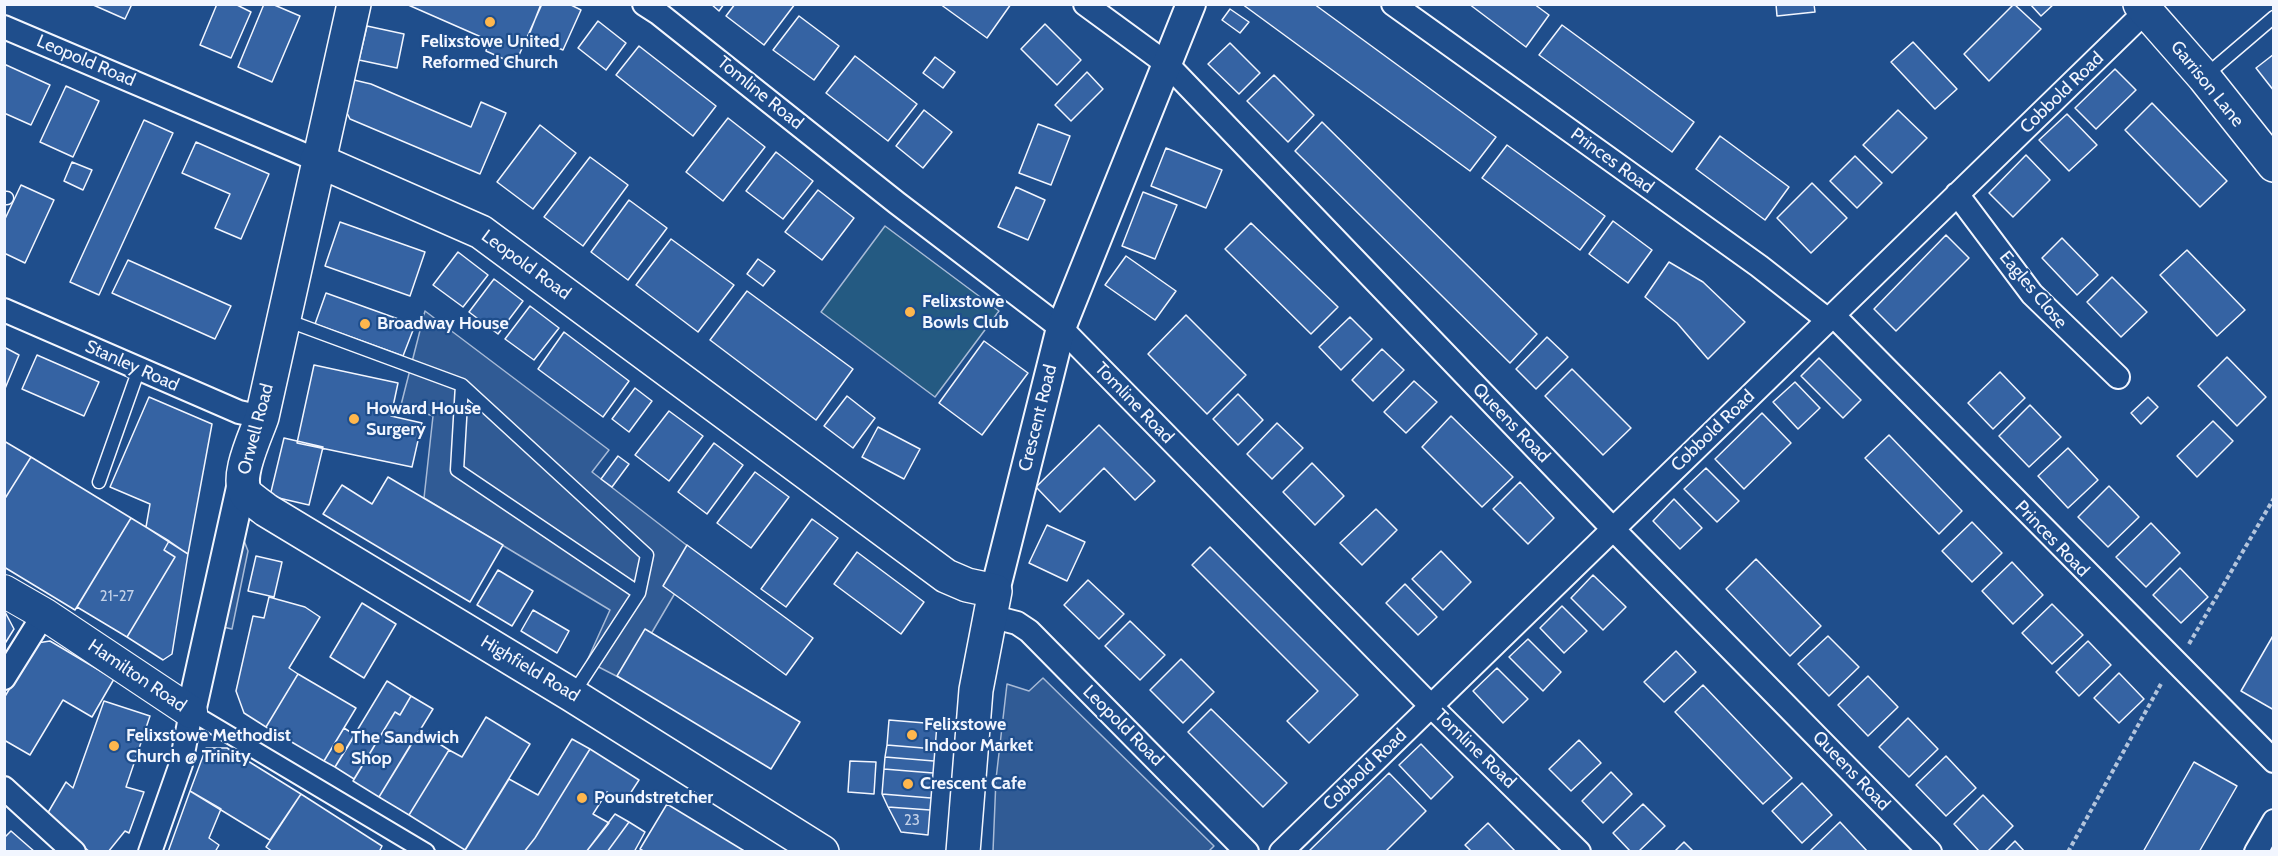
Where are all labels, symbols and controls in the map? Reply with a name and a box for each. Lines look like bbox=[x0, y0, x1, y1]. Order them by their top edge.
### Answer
marker: Felixstowe United Reformed Church bbox=[483, 15, 497, 29]
street label: Leopold Road bbox=[33, 31, 139, 91]
place label: Felixstowe United Reformed Church bbox=[421, 31, 559, 74]
street label: Garrison Lane bbox=[2166, 37, 2248, 131]
street label: Cobbold Road bbox=[2016, 48, 2108, 138]
street label: Tomline Road bbox=[713, 52, 807, 134]
street label: Princes Road bbox=[1566, 124, 1658, 198]
street label: Leopold Road bbox=[477, 225, 575, 305]
street label: Eagles Close bbox=[1994, 247, 2072, 333]
place label: Felixstowe Bowls Club bbox=[922, 291, 1009, 334]
marker: Felixstowe Bowls Club bbox=[903, 305, 917, 319]
place label: Broadway House bbox=[377, 313, 509, 335]
marker: Broadway House bbox=[358, 317, 372, 331]
street label: Stanley Road bbox=[82, 336, 182, 396]
street label: Tomline Road bbox=[1090, 358, 1178, 448]
street label: Crescent Road bbox=[1014, 362, 1062, 474]
street label: Queens Road bbox=[1468, 379, 1554, 467]
street label: Orwell Road bbox=[234, 381, 278, 477]
street label: Cobbold Road bbox=[1667, 386, 1759, 476]
place label: Howard House Surgery bbox=[366, 398, 481, 440]
marker: Howard House Surgery bbox=[347, 412, 361, 426]
street label: Princes Road bbox=[2010, 496, 2094, 582]
house number: 21-27 bbox=[100, 588, 134, 606]
street label: Highfield Road bbox=[477, 631, 583, 707]
street label: Hamilton Road bbox=[84, 635, 190, 717]
street label: Leopold Road bbox=[1078, 681, 1168, 771]
street label: Tomline Road bbox=[1430, 705, 1520, 793]
place label: Felixstowe Indoor Market bbox=[924, 714, 1033, 756]
place label: Felixstowe Methodist Church @ Trinity bbox=[126, 725, 291, 768]
street label: Cobbold Road bbox=[1319, 725, 1411, 815]
place label: The Sandwich Shop bbox=[351, 727, 459, 770]
street label: Queens Road bbox=[1808, 727, 1894, 815]
marker: Felixstowe Indoor Market bbox=[905, 728, 919, 742]
marker: Felixstowe Methodist Church @ Trinity bbox=[107, 739, 121, 753]
marker: The Sandwich Shop bbox=[332, 741, 346, 755]
place label: Crescent Cafe bbox=[920, 773, 1026, 795]
marker: Crescent Cafe bbox=[901, 777, 915, 791]
place label: Poundstretcher bbox=[594, 787, 713, 809]
marker: Poundstretcher bbox=[575, 791, 589, 805]
house number: 23 bbox=[904, 812, 920, 830]

